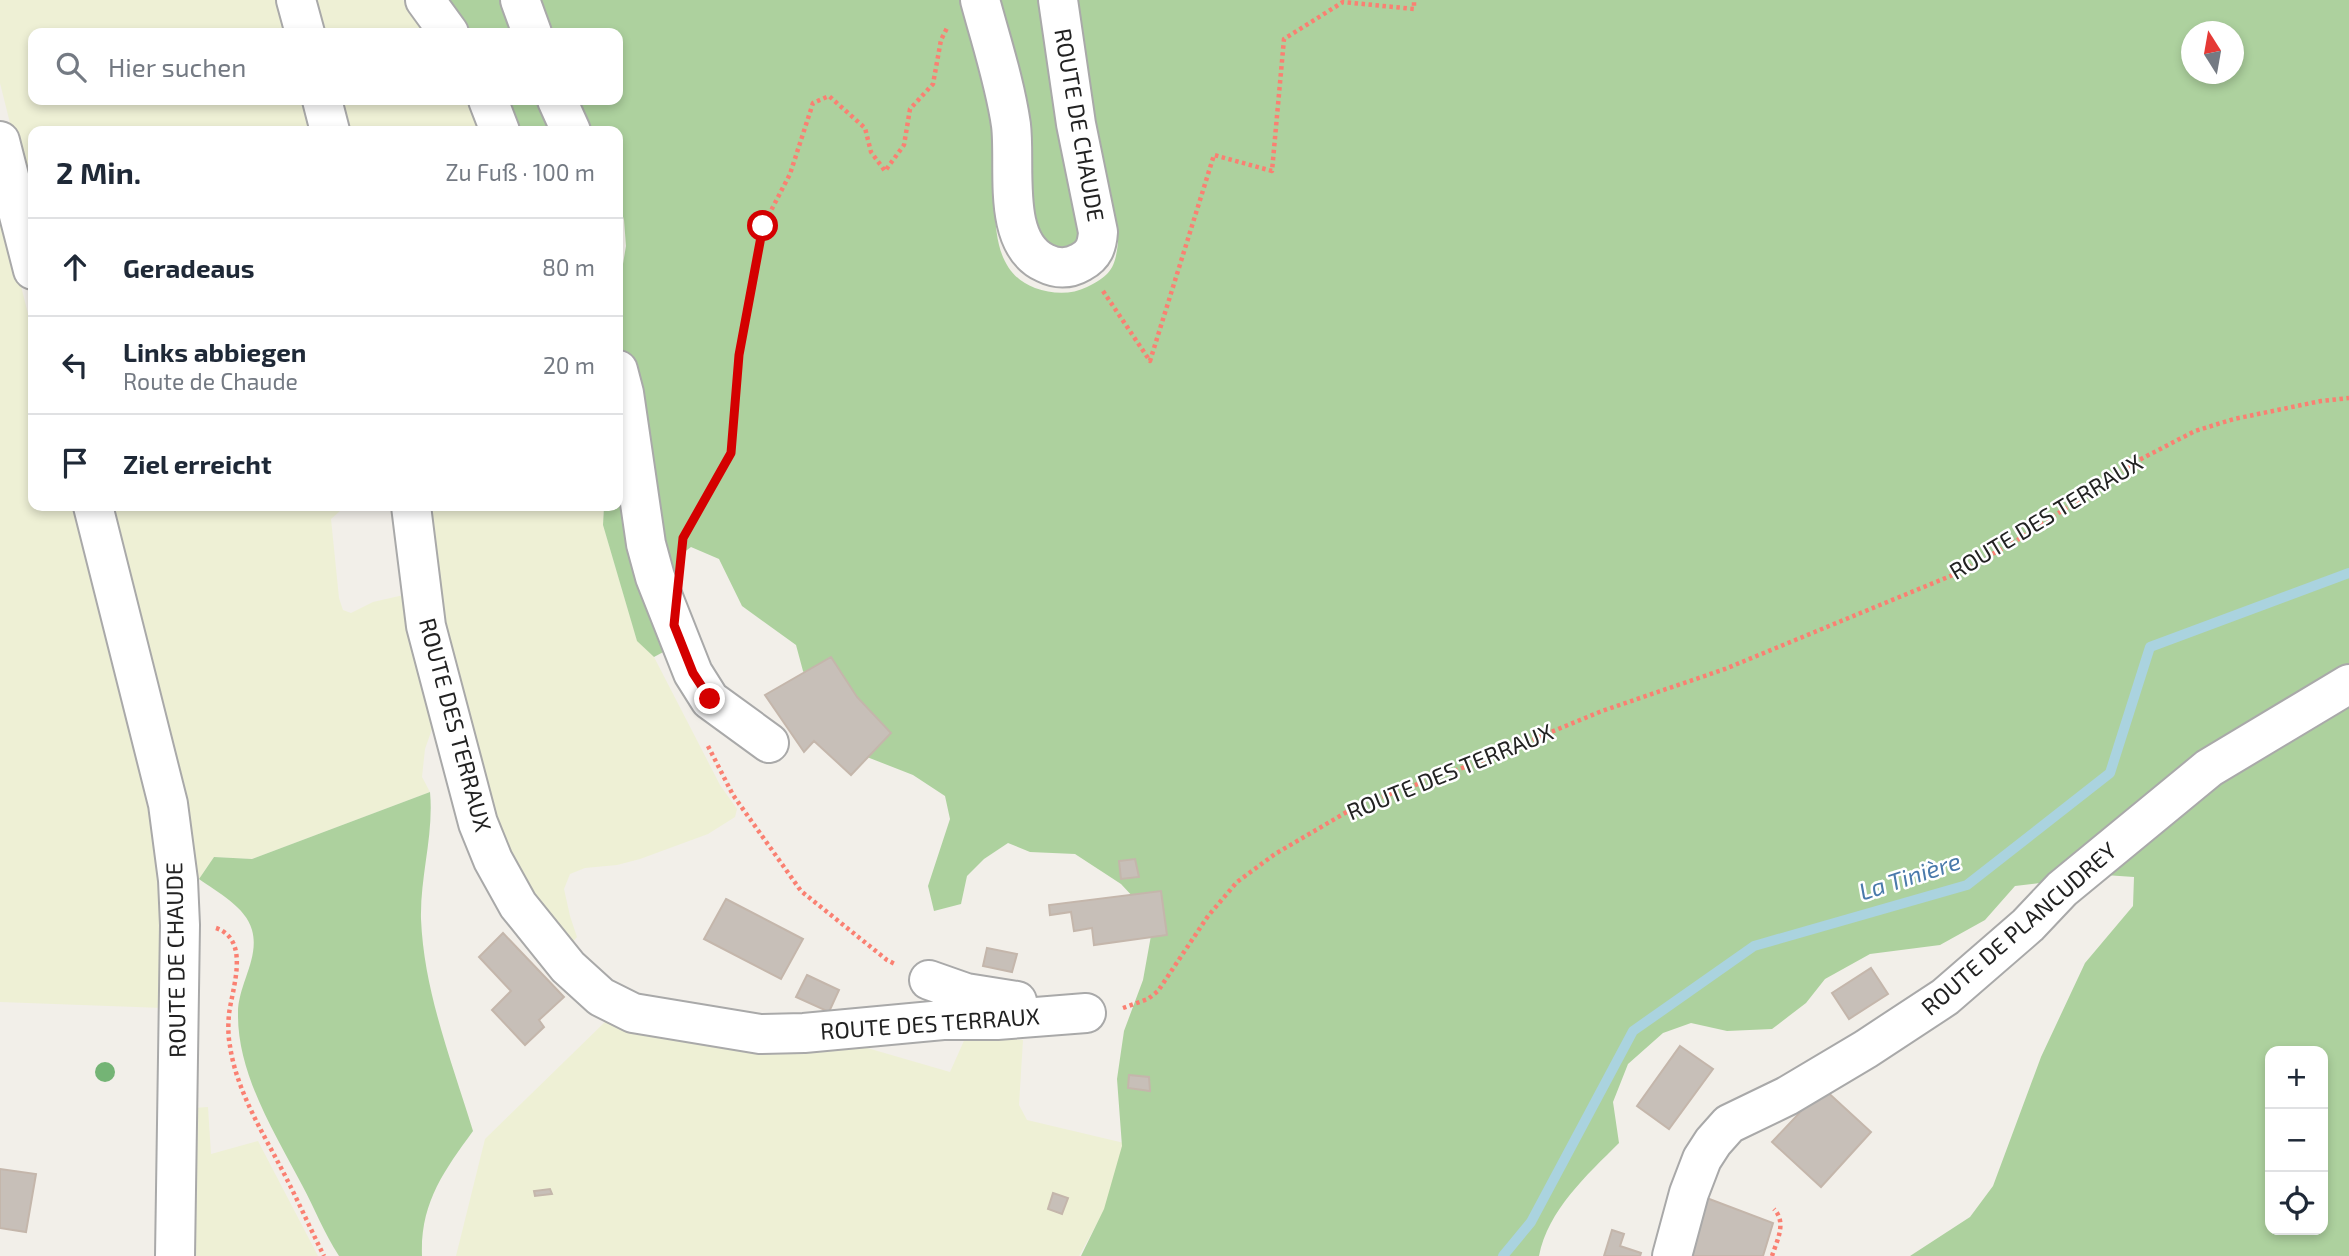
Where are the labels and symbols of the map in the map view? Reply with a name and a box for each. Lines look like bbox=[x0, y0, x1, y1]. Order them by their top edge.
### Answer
north arrow bbox=[2181, 21, 2244, 84]
street label: ROUTE DE CHAUDE bbox=[1049, 26, 1111, 224]
route start bbox=[747, 210, 778, 241]
street label: ROUTE DES TERRAUX bbox=[1944, 447, 2147, 585]
street label: ROUTE DES TERRAUX bbox=[414, 615, 498, 835]
route end bbox=[694, 683, 725, 714]
street label: ROUTE DES TERRAUX bbox=[1342, 717, 1557, 825]
street label: ROUTE DE PLANCUDREY bbox=[1915, 836, 2122, 1021]
water label: La Tinière bbox=[1855, 845, 1964, 906]
street label: ROUTE DE CHAUDE bbox=[159, 862, 191, 1058]
street label: ROUTE DES TERRAUX bbox=[819, 1001, 1041, 1045]

